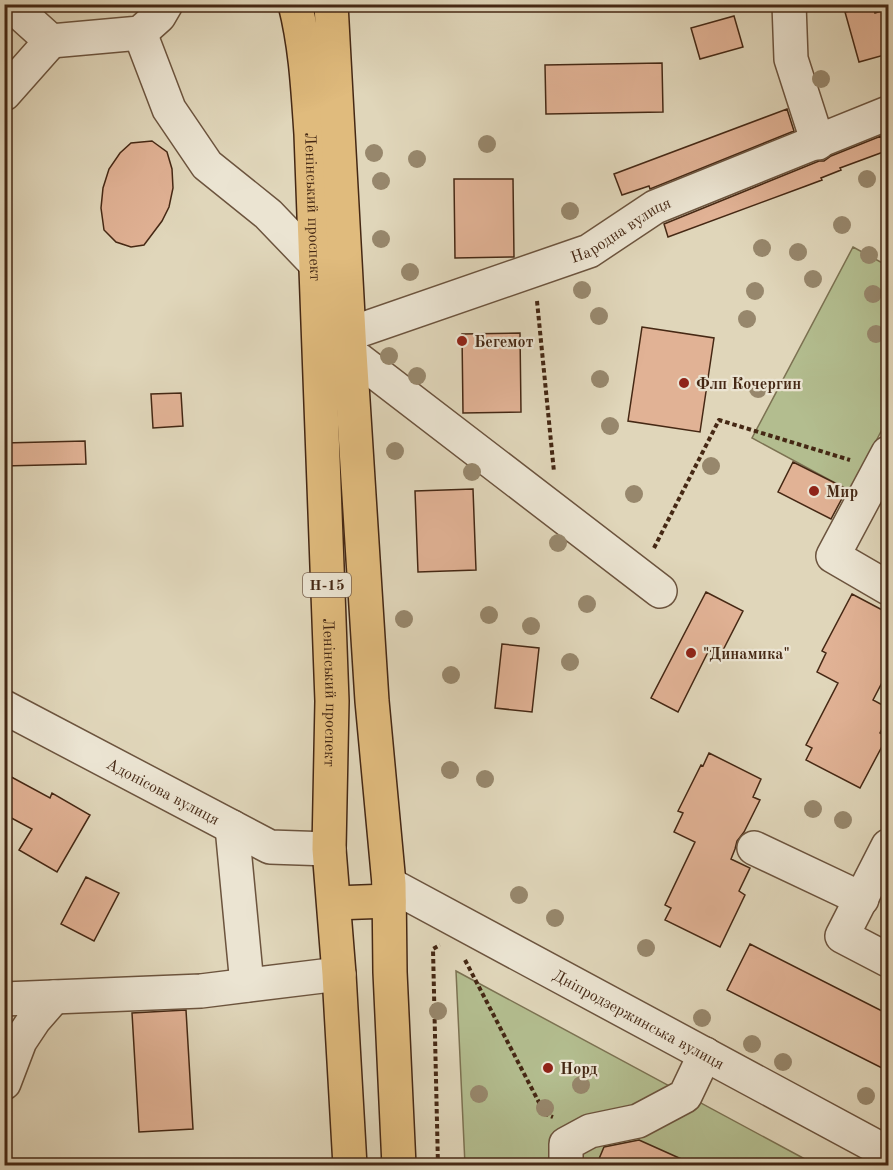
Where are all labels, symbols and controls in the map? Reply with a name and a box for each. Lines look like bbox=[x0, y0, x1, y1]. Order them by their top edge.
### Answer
street label: Ленінський проспект bbox=[301, 132, 322, 282]
street label: Народна вулиця bbox=[569, 195, 674, 267]
marker: Бегемот bbox=[455, 334, 469, 348]
place label: Бегемот bbox=[474, 335, 534, 351]
marker: Флп Кочергин bbox=[677, 376, 691, 390]
place label: Флп Кочергин bbox=[696, 377, 801, 393]
marker: Мир bbox=[807, 484, 821, 498]
place label: Мир bbox=[826, 485, 858, 501]
road number: Н-15 bbox=[303, 573, 351, 597]
street label: Ленінський проспект bbox=[319, 618, 338, 767]
marker: "Динамика" bbox=[684, 646, 698, 660]
place label: "Динамика" bbox=[703, 647, 790, 663]
street label: Адонісова вулиця bbox=[103, 756, 221, 829]
street label: Дніпродзержинська вулиця bbox=[550, 968, 726, 1073]
marker: Норд bbox=[541, 1061, 555, 1075]
place label: Норд bbox=[560, 1062, 598, 1078]

